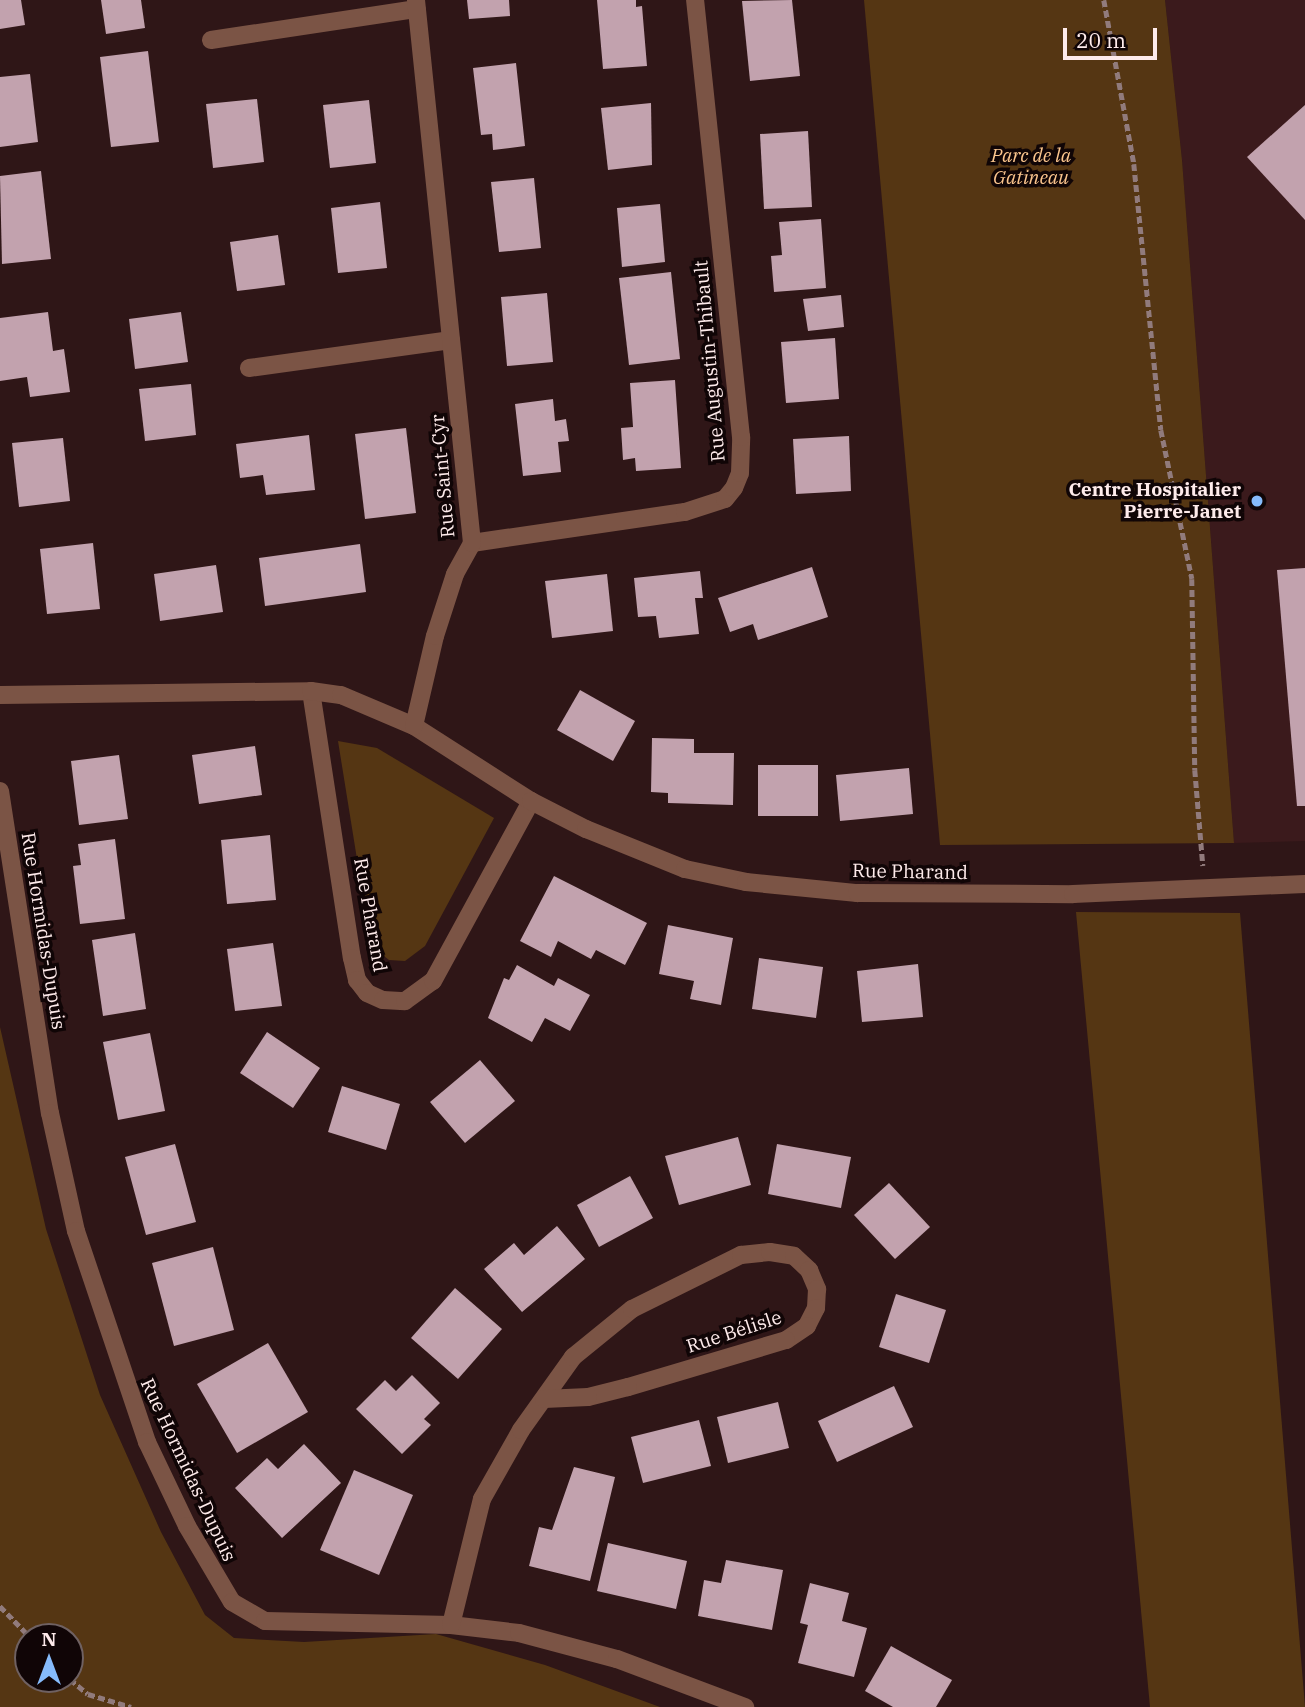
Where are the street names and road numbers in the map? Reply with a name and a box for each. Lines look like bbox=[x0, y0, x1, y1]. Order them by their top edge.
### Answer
street label: Rue Augustin-Thibault bbox=[690, 259, 730, 463]
street label: Rue Saint-Cyr bbox=[426, 413, 460, 539]
street label: Rue Hormidas-Dupuis bbox=[16, 831, 70, 1031]
street label: Rue Pharand bbox=[349, 856, 391, 974]
street label: Rue Pharand bbox=[852, 860, 968, 884]
street label: Rue Bélisle bbox=[684, 1306, 784, 1358]
street label: Rue Hormidas-Dupuis bbox=[136, 1375, 240, 1565]

